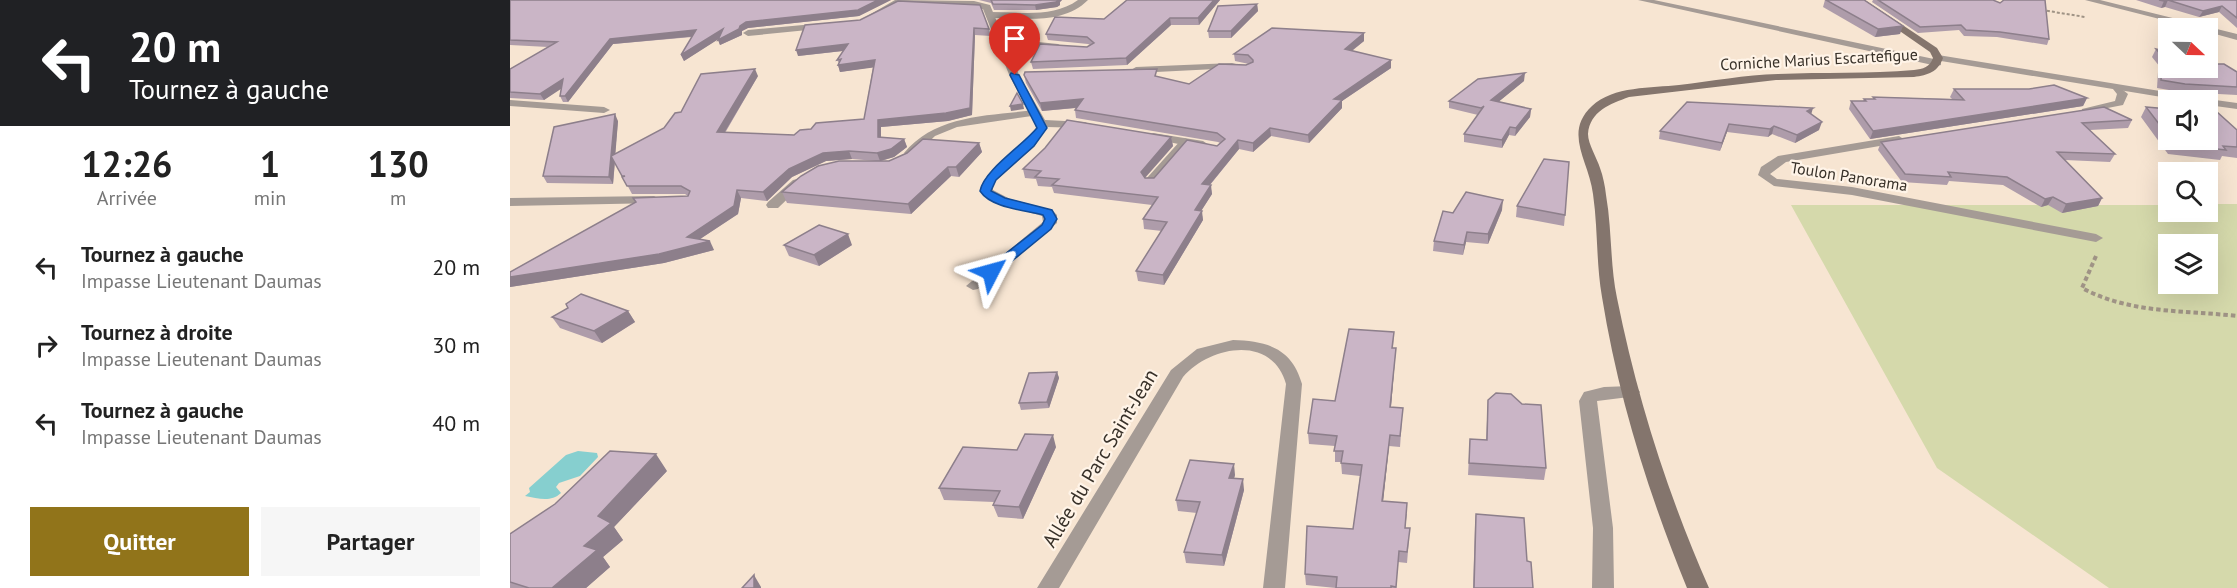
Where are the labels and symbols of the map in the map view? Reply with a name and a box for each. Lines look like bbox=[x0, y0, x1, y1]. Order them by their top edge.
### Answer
pin bbox=[989, 13, 1040, 75]
north arrow bbox=[2158, 18, 2218, 78]
street label: Corniche Marius Escartefigue bbox=[1720, 44, 1918, 74]
street label: Toulon Panorama bbox=[1789, 157, 1909, 195]
position arrow bbox=[959, 240, 1023, 304]
street label: Allée du Parc Saint-Jean bbox=[1036, 364, 1164, 552]

